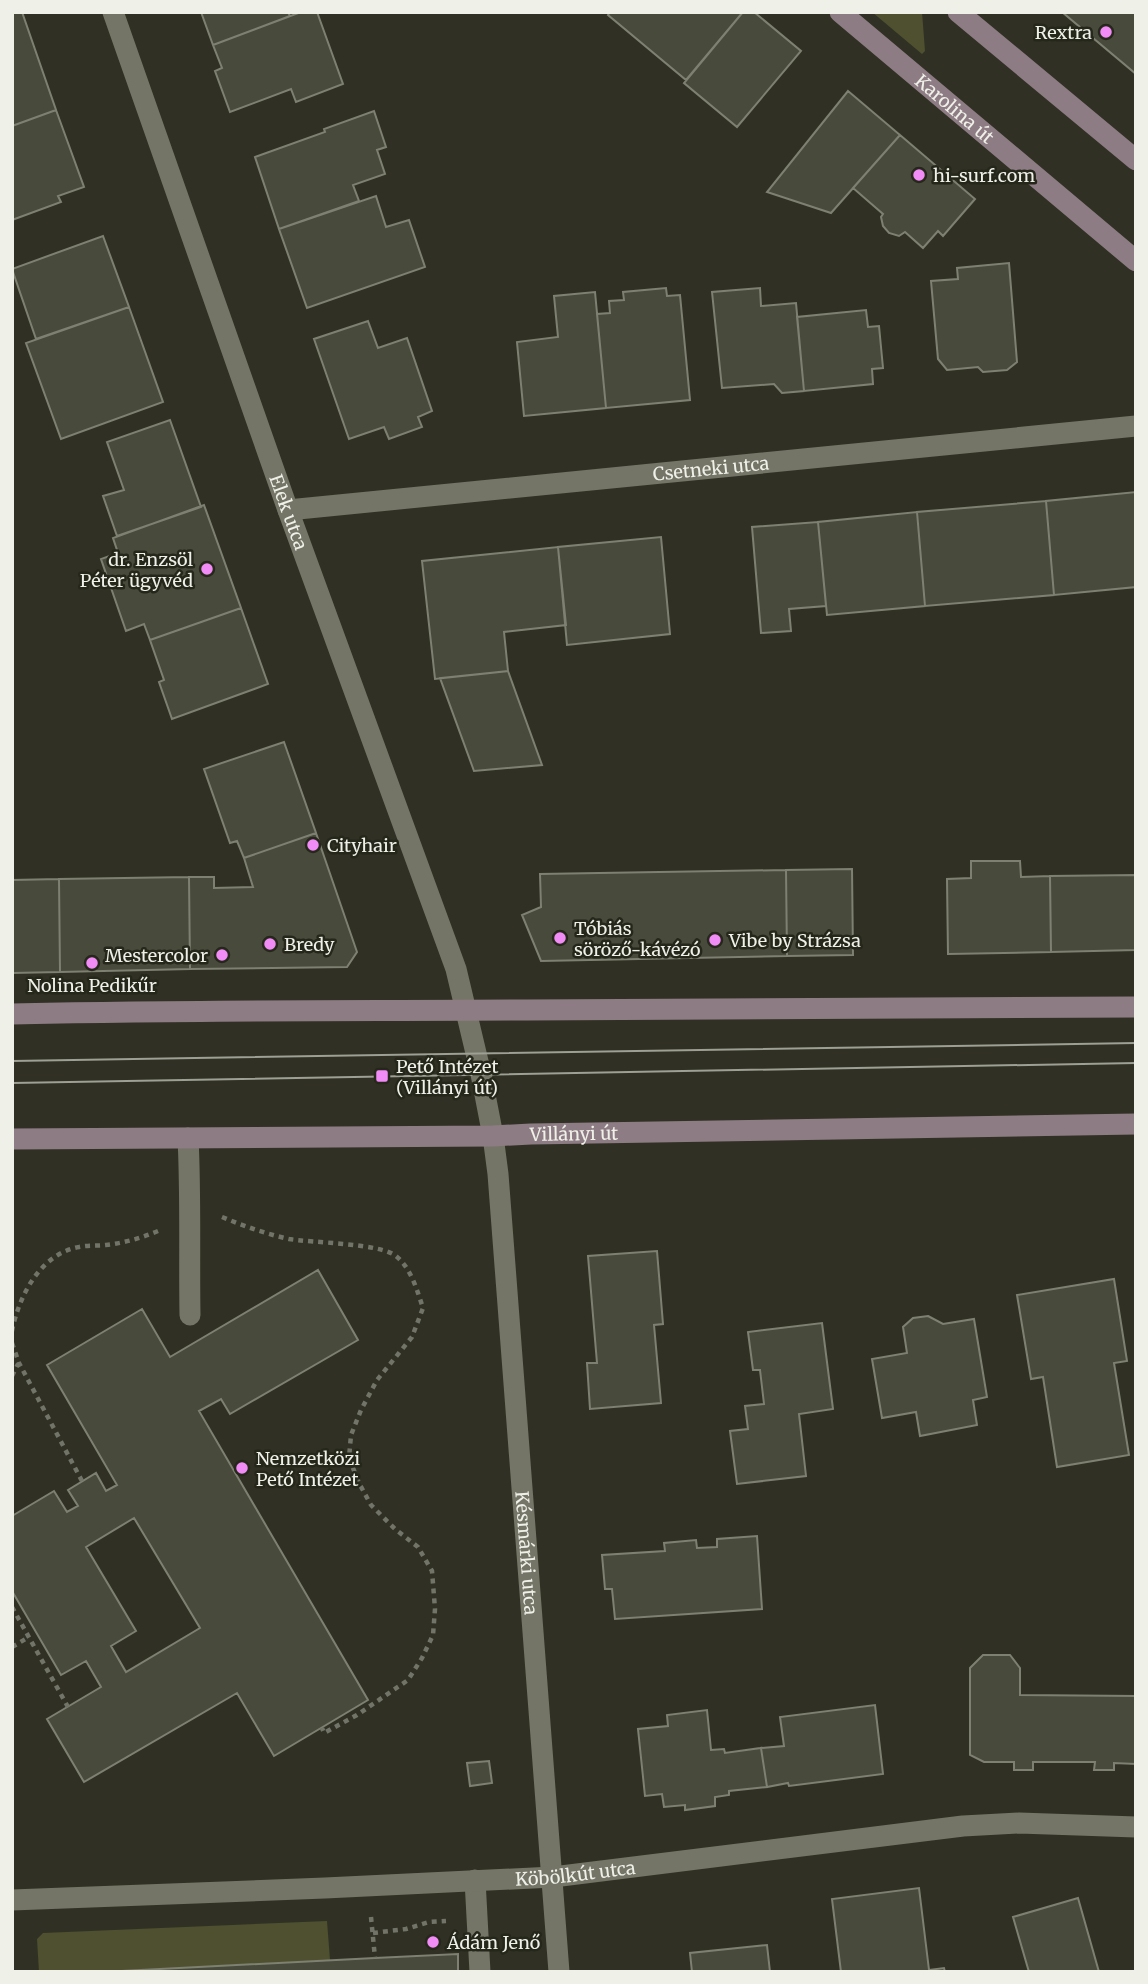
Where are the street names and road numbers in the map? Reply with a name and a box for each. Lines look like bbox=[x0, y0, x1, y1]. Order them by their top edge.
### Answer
street label: Karolina út bbox=[911, 69, 999, 148]
street label: Csetneki utca bbox=[652, 451, 770, 485]
street label: Elek utca bbox=[265, 471, 313, 553]
street label: Villányi út bbox=[528, 1121, 618, 1146]
street label: Késmárki utca bbox=[511, 1490, 543, 1616]
street label: Köbölkút utca bbox=[515, 1855, 637, 1890]

